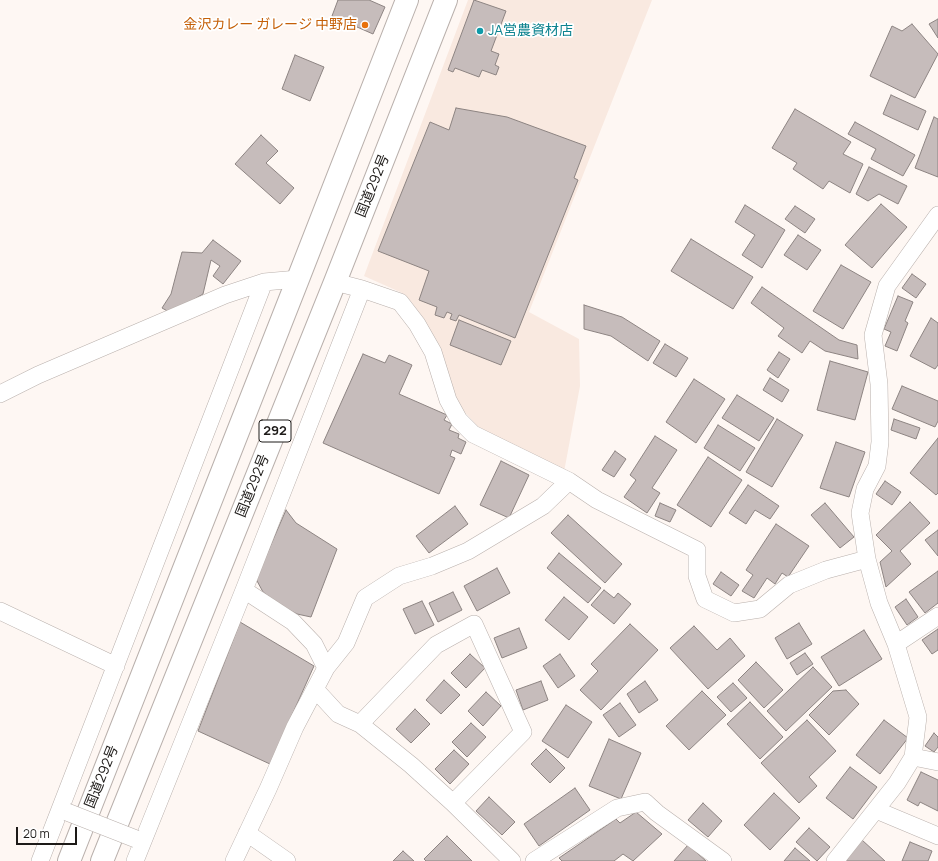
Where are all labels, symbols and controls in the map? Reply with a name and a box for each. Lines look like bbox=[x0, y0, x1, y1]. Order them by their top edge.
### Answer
place label: 金沢カレー ガレージ 中野店 bbox=[183, 17, 357, 33]
marker: 金沢カレー ガレージ 中野店 bbox=[360, 20, 370, 30]
place label: JA営農資材店 bbox=[488, 23, 573, 39]
marker: JA営農資材店 bbox=[475, 26, 485, 36]
street label: 国道292号 bbox=[353, 152, 393, 220]
road number: 292 bbox=[259, 420, 291, 442]
street label: 国道292号 bbox=[233, 452, 273, 520]
street label: 国道292号 bbox=[82, 743, 122, 811]
scale bar bbox=[18, 819, 79, 845]
text: 20 m bbox=[23, 825, 50, 842]

